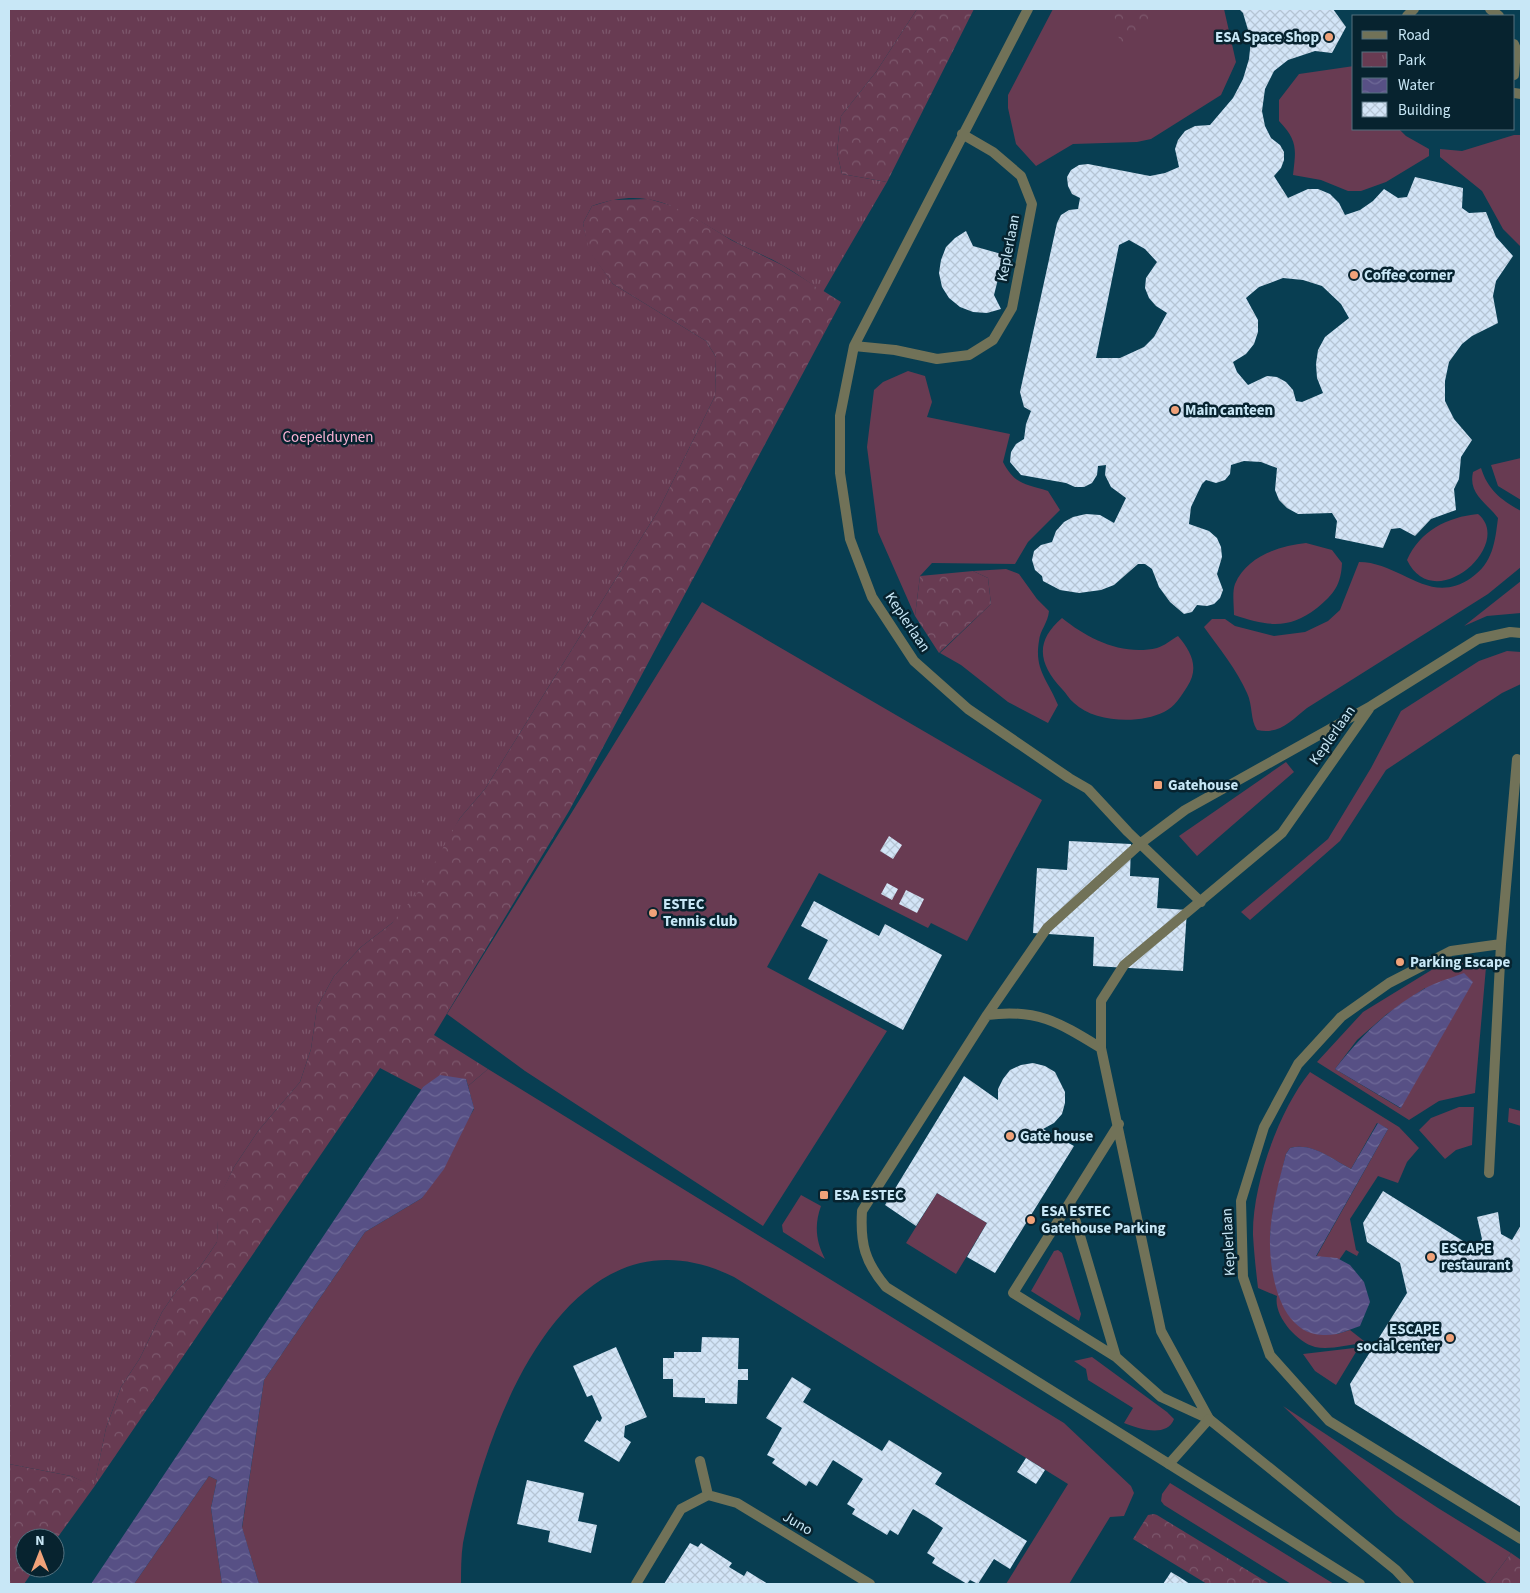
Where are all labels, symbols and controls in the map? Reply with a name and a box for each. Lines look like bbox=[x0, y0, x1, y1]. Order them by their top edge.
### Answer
legend bbox=[1352, 15, 1515, 130]
text: Road bbox=[1398, 25, 1430, 46]
place label: ESA Space Shop bbox=[1215, 27, 1319, 48]
marker: ESA Space Shop bbox=[1323, 31, 1335, 43]
text: Park bbox=[1398, 50, 1427, 71]
text: Water bbox=[1398, 75, 1435, 96]
text: Building bbox=[1398, 100, 1451, 121]
street label: Keplerlaan bbox=[992, 213, 1025, 283]
place label: Coffee corner bbox=[1364, 265, 1452, 286]
marker: Coffee corner bbox=[1348, 269, 1360, 281]
place label: Main canteen bbox=[1185, 400, 1273, 421]
marker: Main canteen bbox=[1169, 404, 1181, 416]
park label: Coepelduynen bbox=[282, 427, 374, 448]
street label: Keplerlaan bbox=[880, 588, 935, 656]
street label: Keplerlaan bbox=[1304, 701, 1361, 769]
place label: Gatehouse bbox=[1168, 775, 1238, 796]
marker: Gatehouse bbox=[1152, 779, 1164, 791]
place label: ESTEC Tennis club bbox=[663, 894, 738, 932]
marker: ESTEC Tennis club bbox=[647, 907, 659, 919]
place label: Parking Escape bbox=[1410, 952, 1510, 973]
marker: Parking Escape bbox=[1394, 956, 1406, 968]
place label: Gate house bbox=[1020, 1126, 1093, 1147]
marker: Gate house bbox=[1004, 1130, 1016, 1142]
place label: ESA ESTEC bbox=[834, 1185, 904, 1206]
marker: ESA ESTEC bbox=[818, 1189, 830, 1201]
place label: ESA ESTEC Gatehouse Parking bbox=[1041, 1201, 1166, 1239]
street label: Keplerlaan bbox=[1216, 1207, 1241, 1276]
marker: ESA ESTEC Gatehouse Parking bbox=[1025, 1214, 1037, 1226]
place label: ESCAPE restaurant bbox=[1441, 1238, 1511, 1276]
marker: ESCAPE restaurant bbox=[1425, 1251, 1437, 1263]
place label: ESCAPE social center bbox=[1357, 1319, 1440, 1357]
marker: ESCAPE social center bbox=[1444, 1332, 1456, 1344]
street label: Juno bbox=[779, 1506, 817, 1541]
north arrow bbox=[15, 1528, 65, 1578]
text: N bbox=[35, 1531, 45, 1551]

